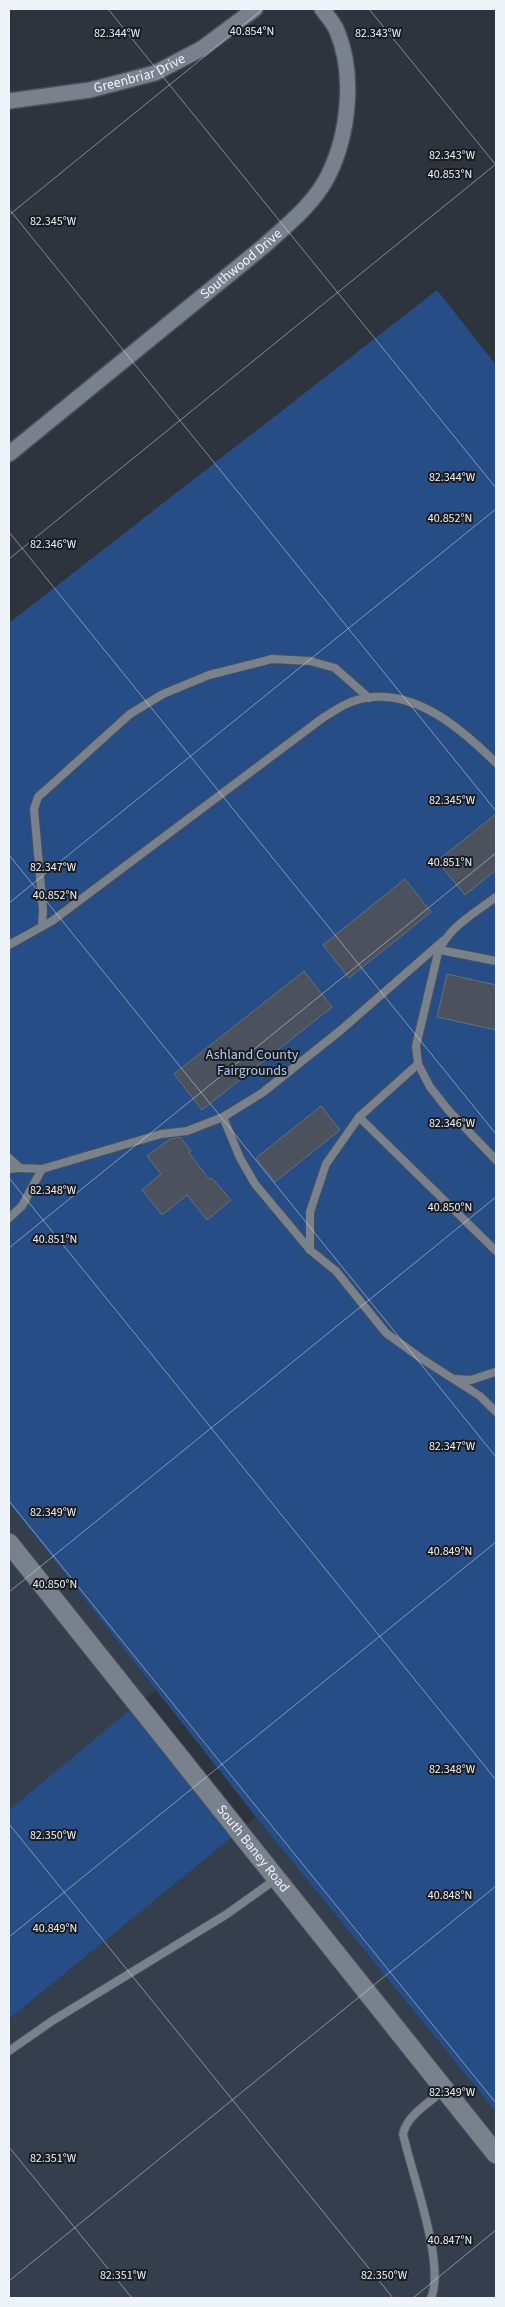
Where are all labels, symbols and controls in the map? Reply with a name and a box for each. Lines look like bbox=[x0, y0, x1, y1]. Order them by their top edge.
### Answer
text: 40.854°N bbox=[230, 23, 274, 40]
text: 82.344°W bbox=[94, 25, 141, 42]
text: 82.343°W bbox=[355, 25, 402, 42]
street label: Greenbriar Drive bbox=[92, 49, 189, 99]
text: 82.343°W bbox=[429, 147, 476, 164]
text: 40.853°N bbox=[428, 166, 472, 183]
text: 82.345°W bbox=[30, 213, 77, 230]
street label: Southwood Drive bbox=[196, 224, 287, 304]
text: 82.344°W bbox=[429, 469, 476, 486]
text: 40.852°N bbox=[428, 510, 472, 527]
text: 82.346°W bbox=[30, 536, 77, 553]
text: 82.345°W bbox=[429, 792, 476, 809]
text: 40.851°N bbox=[428, 854, 472, 871]
text: 82.347°W bbox=[30, 859, 77, 876]
text: 40.852°N bbox=[33, 887, 77, 904]
park label: Ashland County Fairgrounds bbox=[206, 1045, 299, 1081]
text: 82.346°W bbox=[429, 1115, 476, 1132]
text: 82.348°W bbox=[30, 1182, 77, 1199]
text: 40.850°N bbox=[428, 1199, 472, 1216]
text: 40.851°N bbox=[33, 1231, 77, 1248]
text: 82.347°W bbox=[429, 1438, 476, 1455]
text: 82.349°W bbox=[30, 1504, 77, 1521]
text: 40.849°N bbox=[428, 1543, 472, 1560]
text: 40.850°N bbox=[33, 1576, 77, 1593]
text: 82.348°W bbox=[429, 1761, 476, 1778]
street label: South Baney Road bbox=[211, 1801, 294, 1897]
text: 82.350°W bbox=[30, 1827, 77, 1844]
text: 40.848°N bbox=[428, 1887, 472, 1904]
text: 40.849°N bbox=[33, 1920, 77, 1937]
text: 82.349°W bbox=[429, 2084, 476, 2101]
text: 82.351°W bbox=[30, 2150, 77, 2167]
text: 40.847°N bbox=[428, 2232, 472, 2249]
text: 82.351°W bbox=[100, 2267, 147, 2284]
text: 82.350°W bbox=[361, 2267, 408, 2284]

